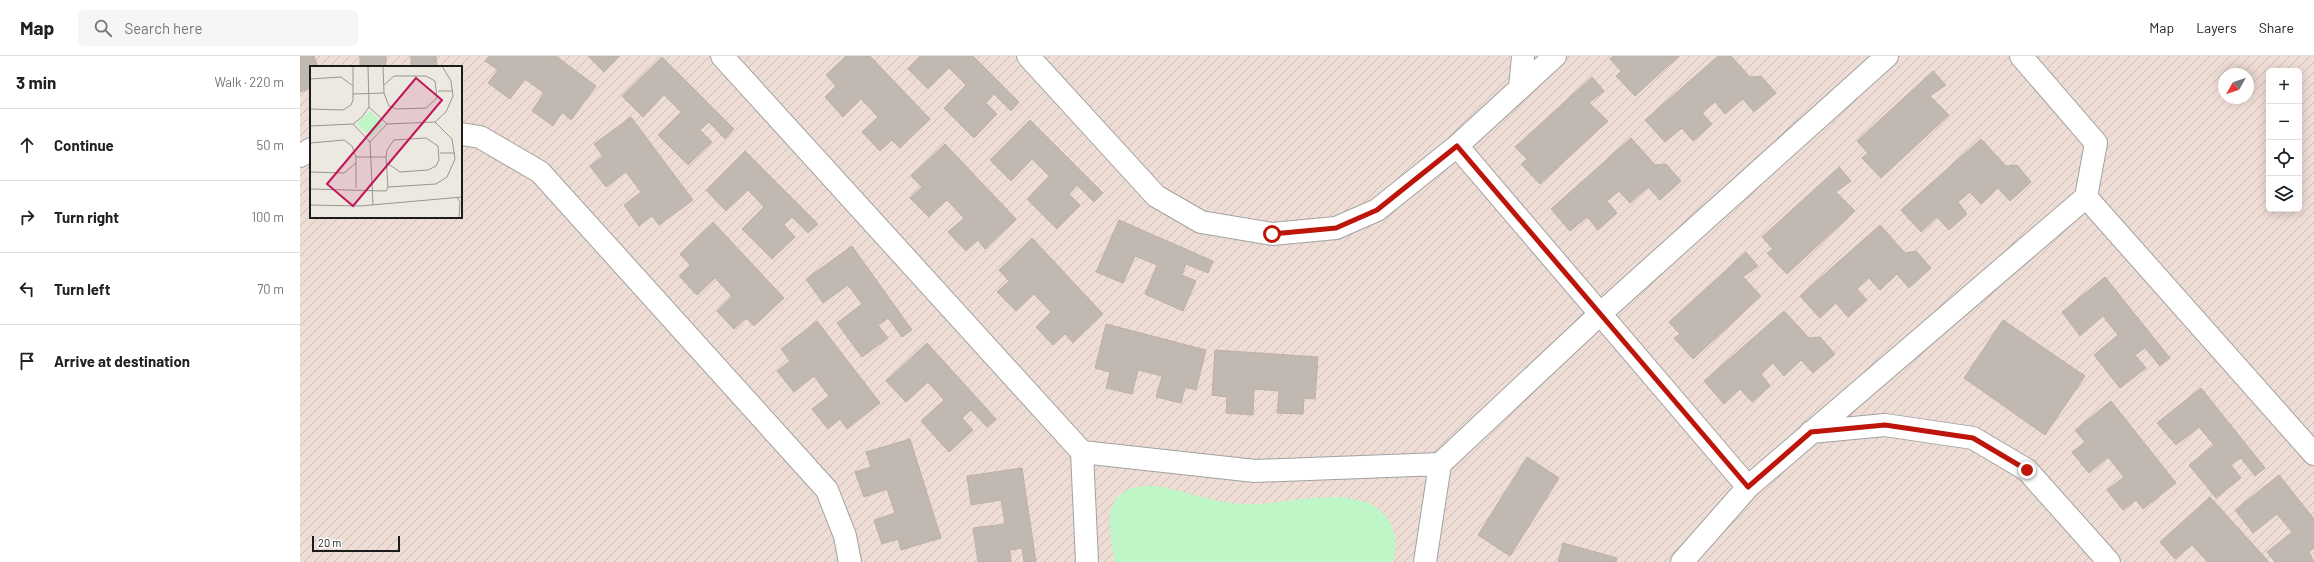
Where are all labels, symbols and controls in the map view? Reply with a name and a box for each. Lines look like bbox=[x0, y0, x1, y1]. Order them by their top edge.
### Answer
search box bbox=[78, 10, 358, 46]
text: Map bbox=[20, 16, 54, 39]
icon: search bbox=[92, 17, 114, 39]
text: Search here bbox=[124, 19, 202, 37]
text: Map bbox=[2149, 19, 2174, 36]
text: Layers bbox=[2196, 19, 2237, 36]
text: Share bbox=[2259, 19, 2294, 36]
inset map bbox=[310, 66, 462, 218]
north arrow bbox=[2218, 68, 2254, 104]
map controls bbox=[2266, 68, 2302, 212]
button: + bbox=[2266, 68, 2302, 104]
text: 3 min bbox=[16, 72, 56, 92]
text: Walk · 220 m bbox=[214, 74, 284, 90]
button: − bbox=[2266, 104, 2302, 140]
icon: ahead bbox=[16, 134, 38, 156]
text: Continue bbox=[54, 136, 114, 154]
text: 50 m bbox=[257, 137, 284, 153]
button: locate bbox=[2266, 140, 2302, 176]
button: layers bbox=[2266, 176, 2302, 212]
icon: right bbox=[16, 206, 38, 228]
text: Turn right bbox=[54, 208, 119, 226]
text: 100 m bbox=[251, 209, 284, 225]
route start bbox=[1263, 225, 1281, 243]
icon: left bbox=[16, 278, 38, 300]
text: Turn left bbox=[54, 280, 110, 298]
text: 70 m bbox=[257, 281, 284, 297]
icon: arrive bbox=[16, 350, 38, 372]
text: Arrive at destination bbox=[54, 352, 190, 370]
route end bbox=[2018, 461, 2036, 479]
scale bar bbox=[312, 534, 400, 553]
text: 20 m bbox=[318, 536, 341, 549]

